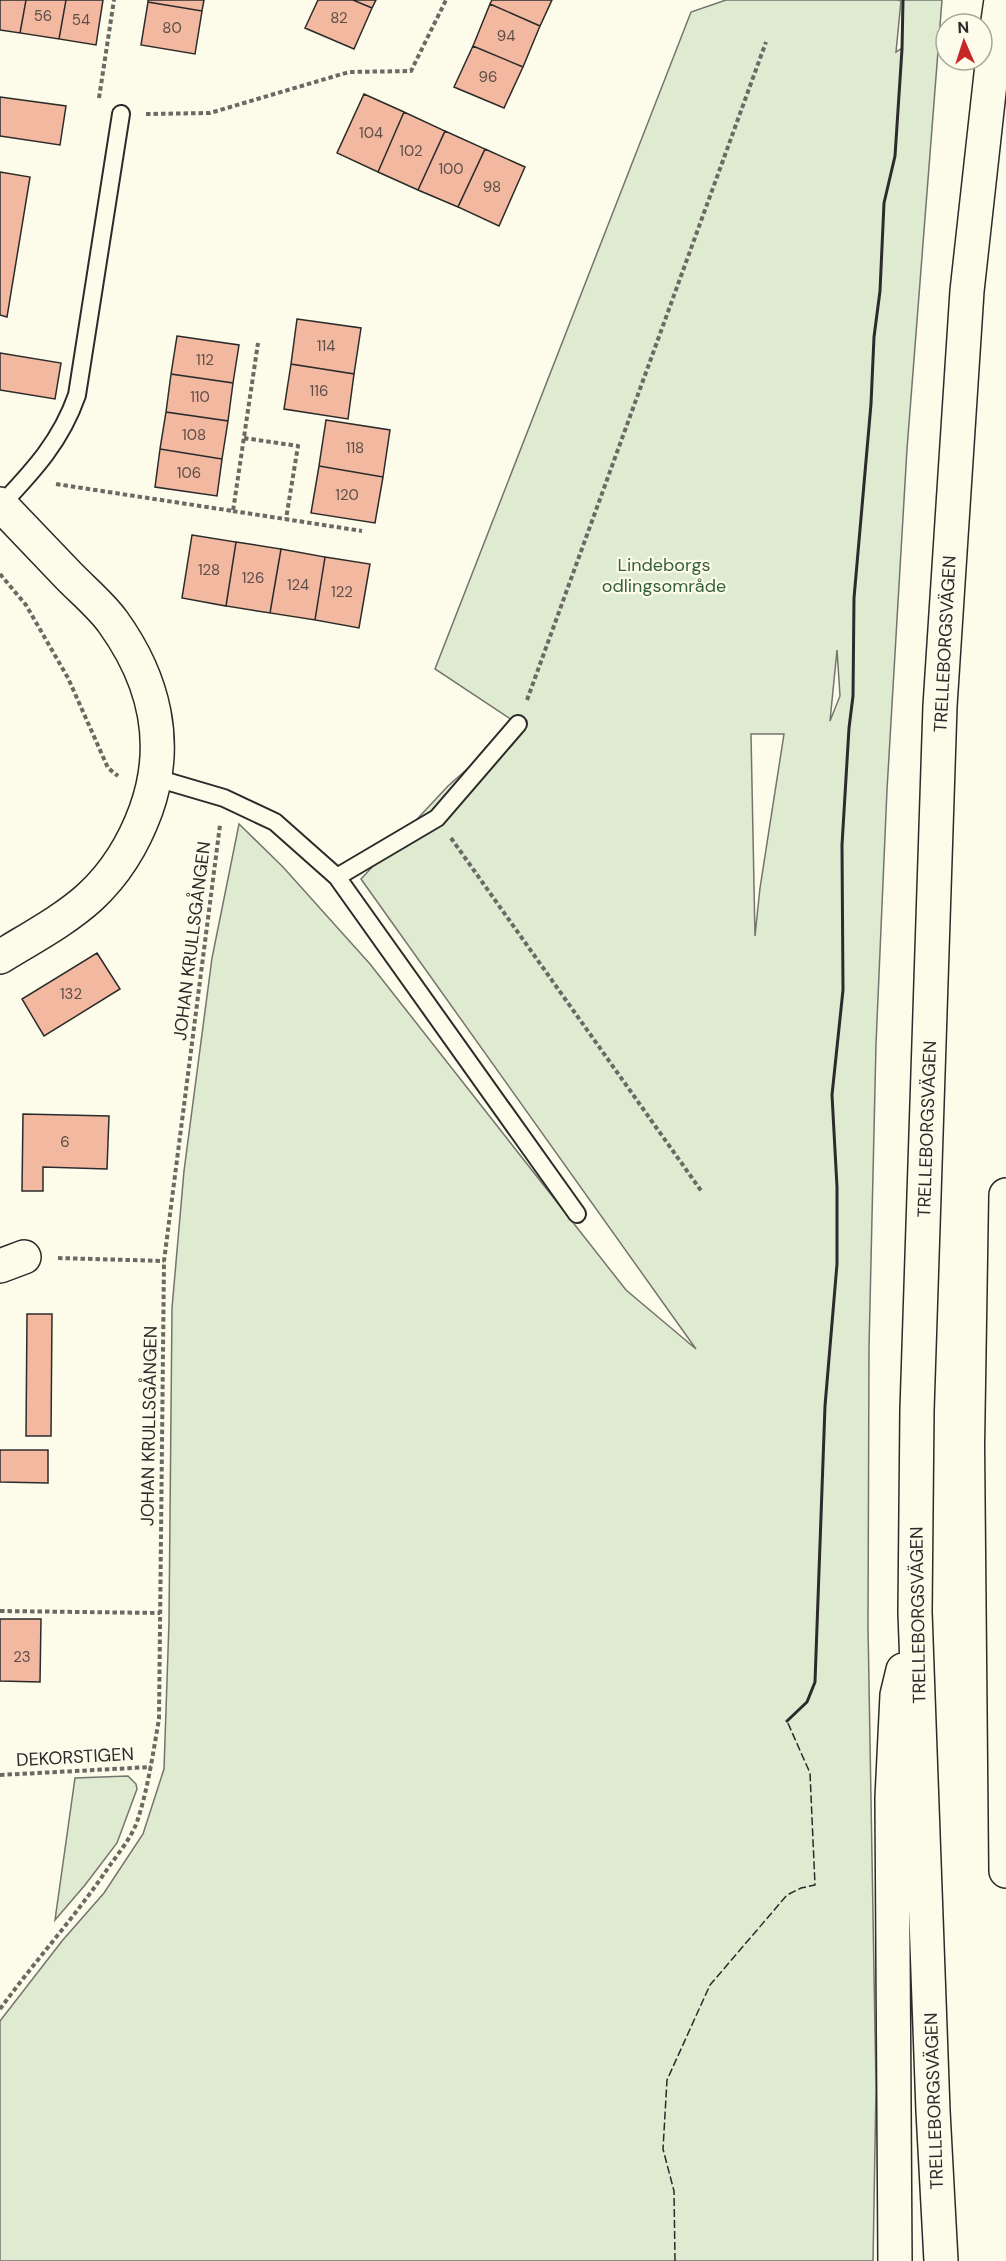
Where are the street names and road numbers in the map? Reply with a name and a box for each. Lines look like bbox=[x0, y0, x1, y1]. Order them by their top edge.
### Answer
street label: TRELLEBORGSVÄGEN bbox=[928, 555, 962, 733]
street label: JOHAN KRULLSGÅNGEN bbox=[168, 840, 216, 1042]
street label: TRELLEBORGSVÄGEN bbox=[912, 1040, 942, 1218]
street label: JOHAN KRULLSGÅNGEN bbox=[135, 1326, 163, 1526]
street label: TRELLEBORGSVÄGEN bbox=[904, 1526, 932, 1704]
street label: DEKORSTIGEN bbox=[16, 1742, 134, 1772]
street label: TRELLEBORGSVÄGEN bbox=[919, 2012, 949, 2190]

